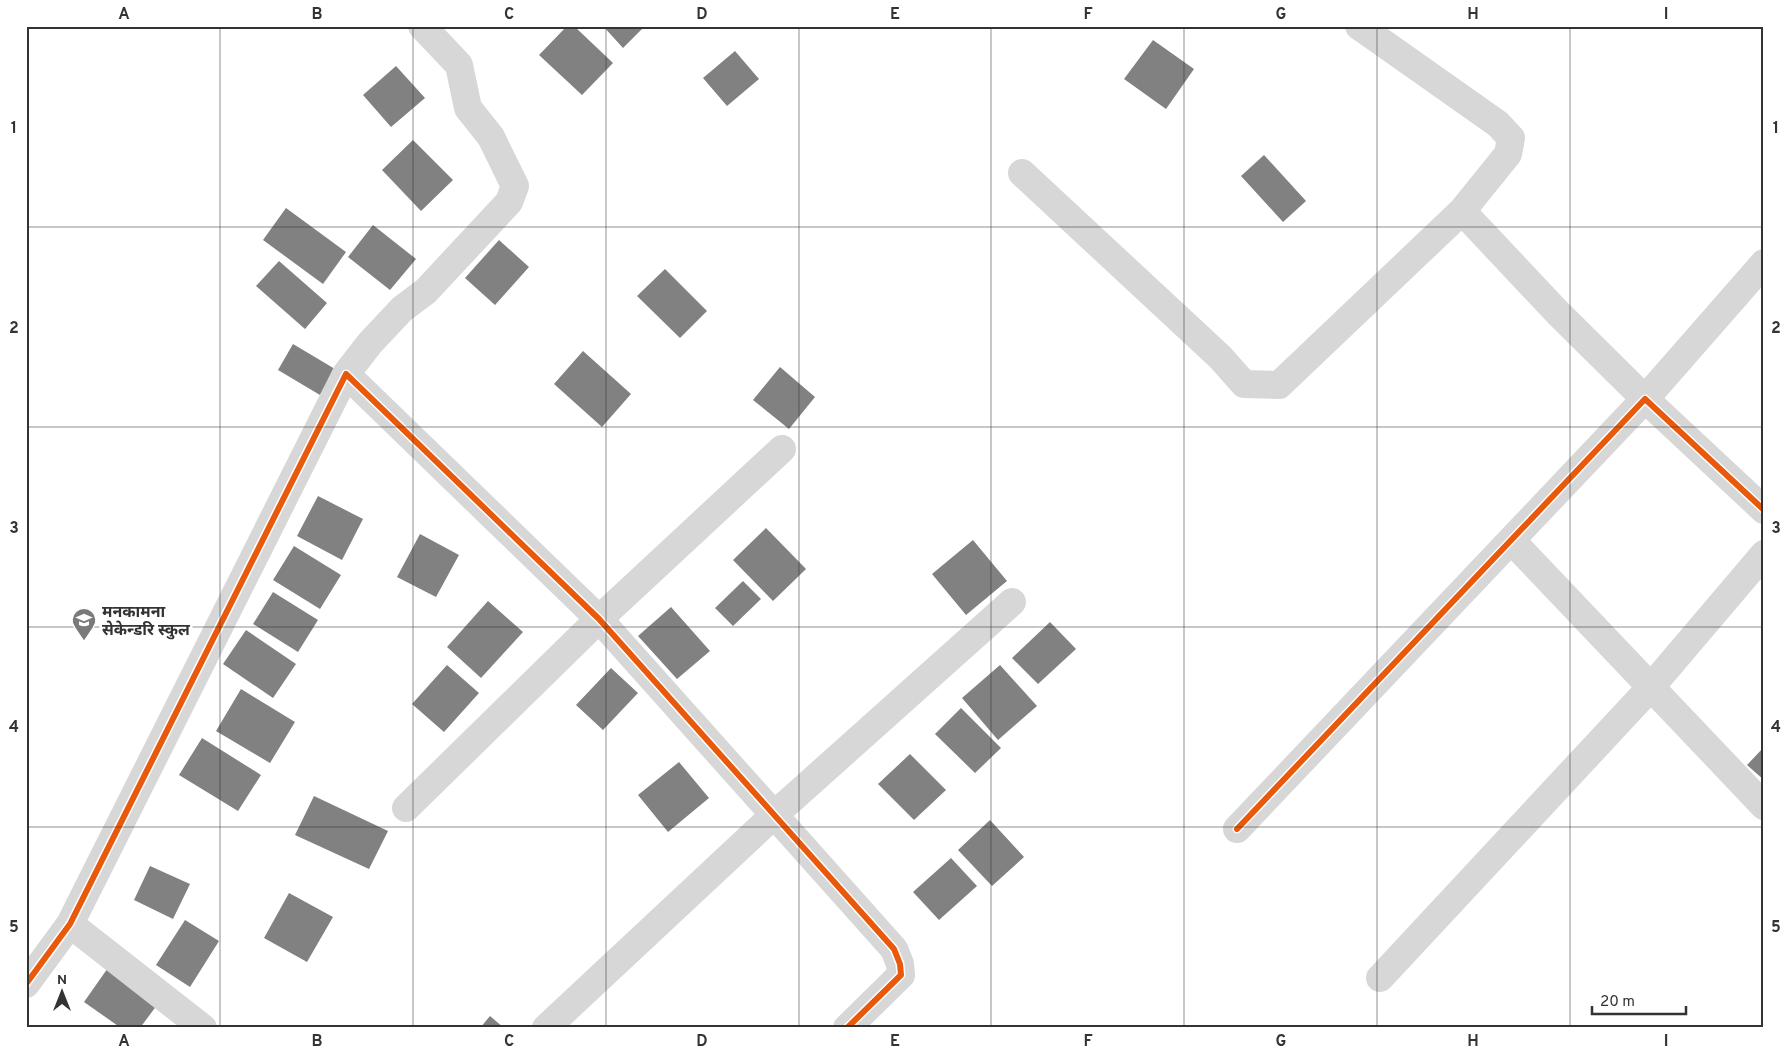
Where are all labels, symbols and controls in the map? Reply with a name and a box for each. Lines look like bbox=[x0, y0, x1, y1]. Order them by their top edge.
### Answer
text: A bbox=[118, 5, 130, 25]
text: B bbox=[311, 5, 323, 25]
text: C bbox=[504, 5, 514, 25]
text: D bbox=[696, 5, 708, 25]
text: E bbox=[890, 5, 900, 25]
text: F bbox=[1083, 5, 1093, 25]
text: G bbox=[1276, 5, 1286, 25]
text: H bbox=[1467, 5, 1479, 25]
text: I bbox=[1664, 5, 1668, 25]
text: 1 bbox=[11, 119, 17, 139]
text: 1 bbox=[1773, 119, 1779, 139]
text: 2 bbox=[9, 319, 19, 339]
text: 2 bbox=[1771, 319, 1781, 339]
text: 3 bbox=[9, 519, 19, 539]
text: 3 bbox=[1771, 519, 1781, 539]
place label: मनकामना सेकेन्डरि स्कुल bbox=[102, 603, 191, 641]
school or university icon: मनकामना सेकेन्डरि स्कुल bbox=[71, 607, 97, 641]
text: 4 bbox=[9, 718, 19, 738]
text: 4 bbox=[1771, 718, 1781, 738]
text: 5 bbox=[9, 918, 19, 938]
text: 5 bbox=[1771, 918, 1781, 938]
north arrow bbox=[38, 966, 88, 1016]
text: N bbox=[57, 972, 67, 989]
scale bar bbox=[1592, 984, 1686, 1016]
text: 20 m bbox=[1600, 993, 1635, 1012]
text: A bbox=[118, 1032, 130, 1052]
text: B bbox=[311, 1032, 323, 1052]
text: C bbox=[504, 1032, 514, 1052]
text: D bbox=[696, 1032, 708, 1052]
text: E bbox=[890, 1032, 900, 1052]
text: F bbox=[1083, 1032, 1093, 1052]
text: G bbox=[1276, 1032, 1286, 1052]
text: H bbox=[1467, 1032, 1479, 1052]
text: I bbox=[1664, 1032, 1668, 1052]

